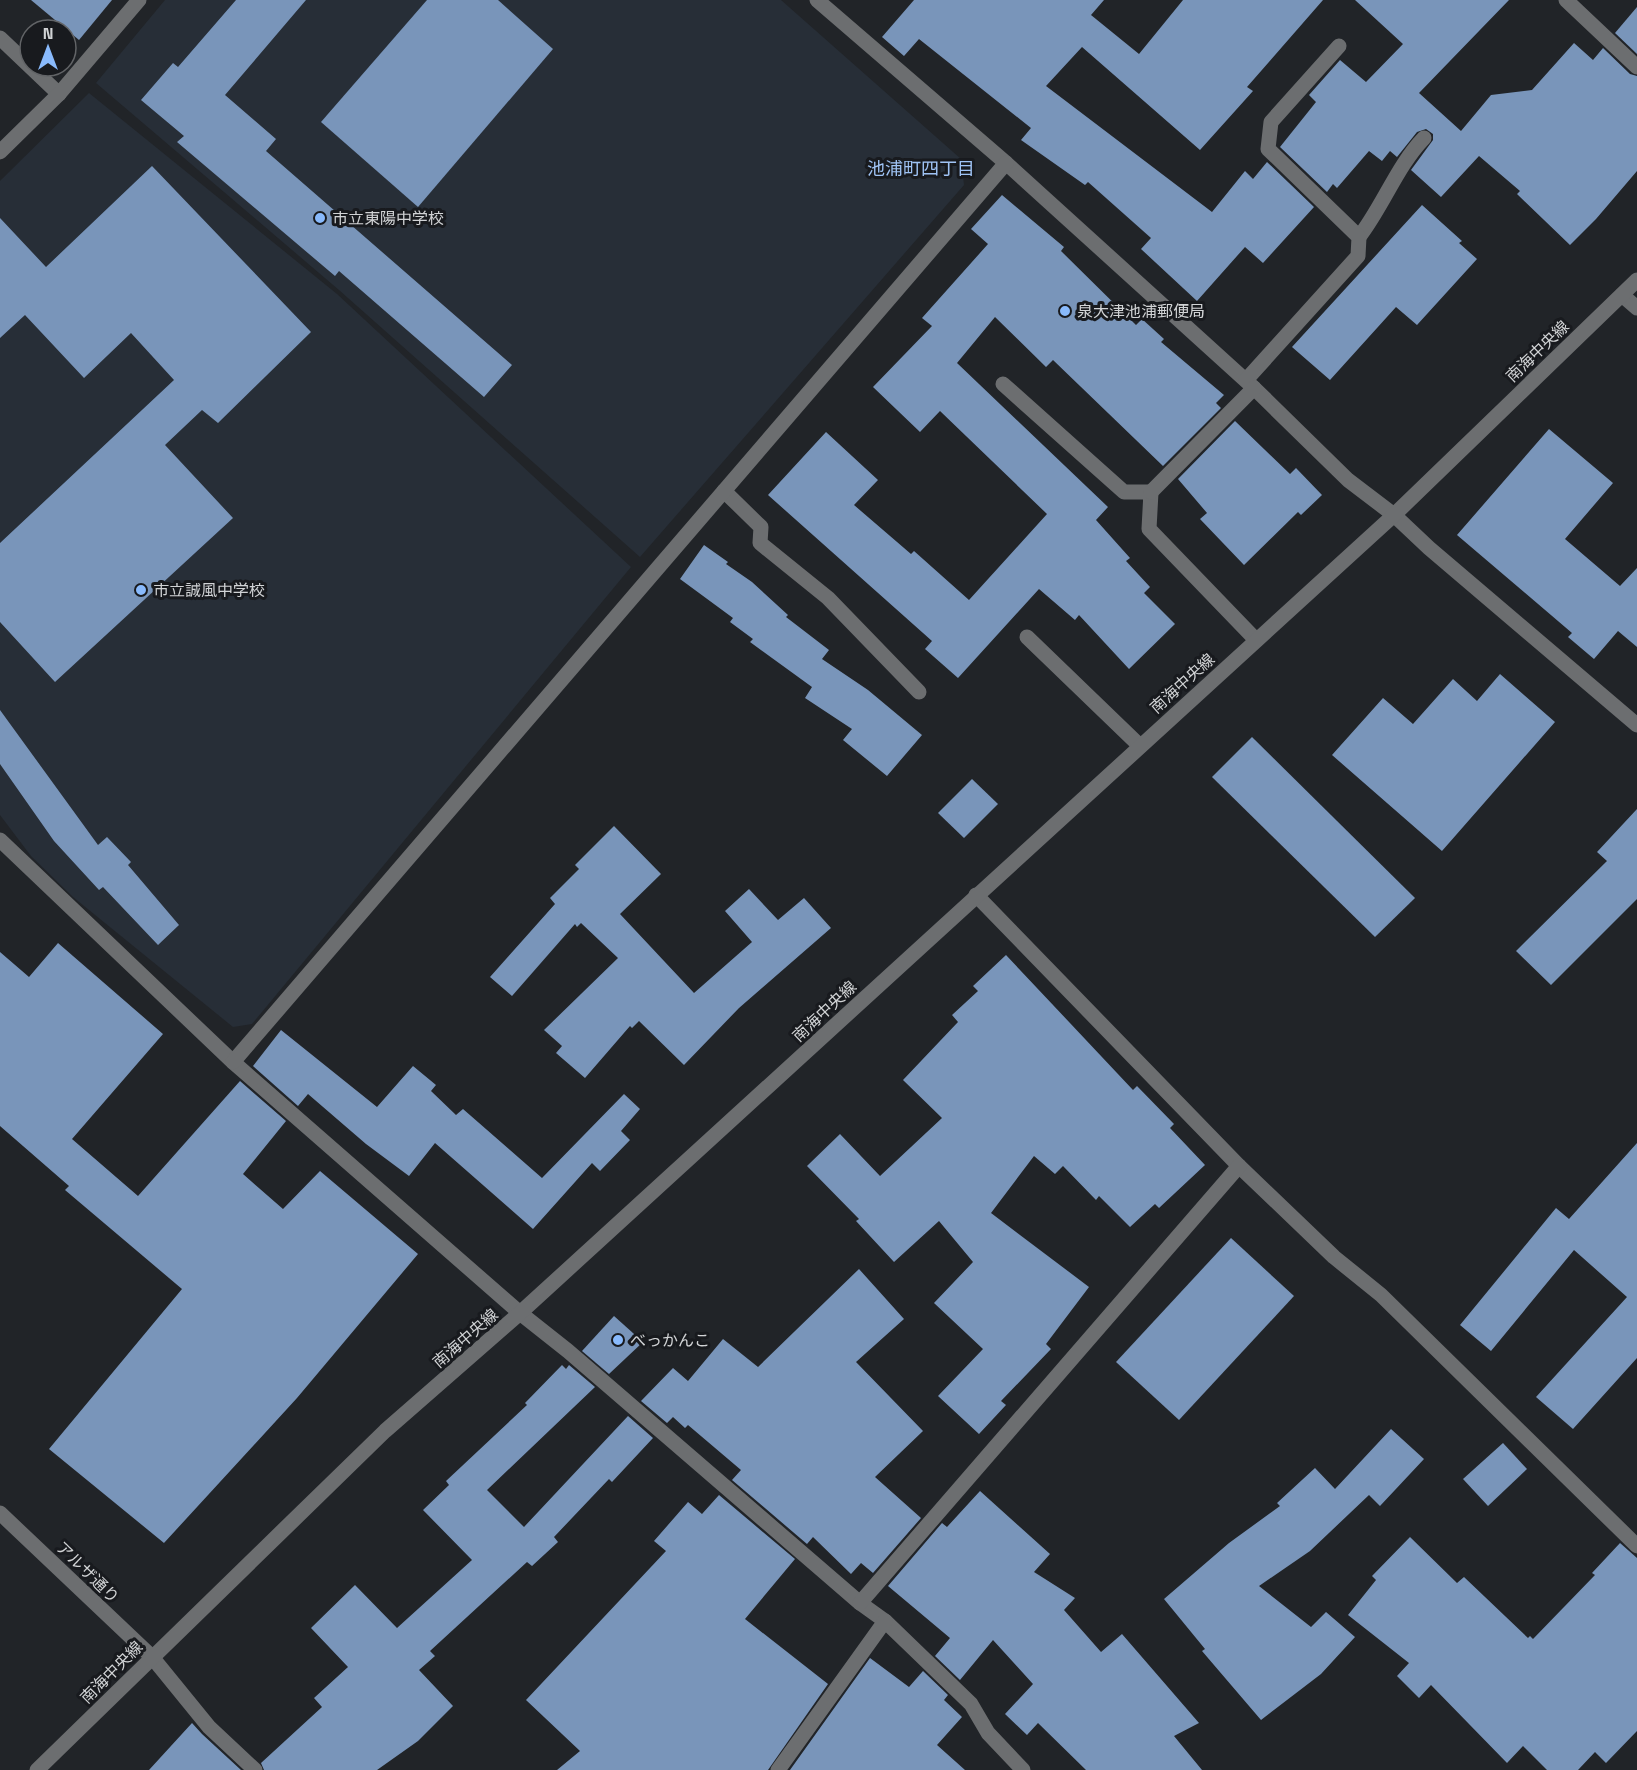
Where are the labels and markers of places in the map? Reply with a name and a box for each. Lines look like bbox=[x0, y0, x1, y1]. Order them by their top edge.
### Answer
place label: 市立東陽中学校 bbox=[332, 208, 444, 229]
marker: 市立東陽中学校 bbox=[313, 211, 327, 225]
place label: 泉大津池浦郵便局 bbox=[1077, 301, 1205, 322]
marker: 泉大津池浦郵便局 bbox=[1058, 304, 1072, 318]
place label: 市立誠風中学校 bbox=[153, 580, 265, 601]
marker: 市立誠風中学校 bbox=[134, 583, 148, 597]
place label: べっかんこ bbox=[630, 1330, 710, 1351]
marker: べっかんこ bbox=[611, 1333, 625, 1347]

